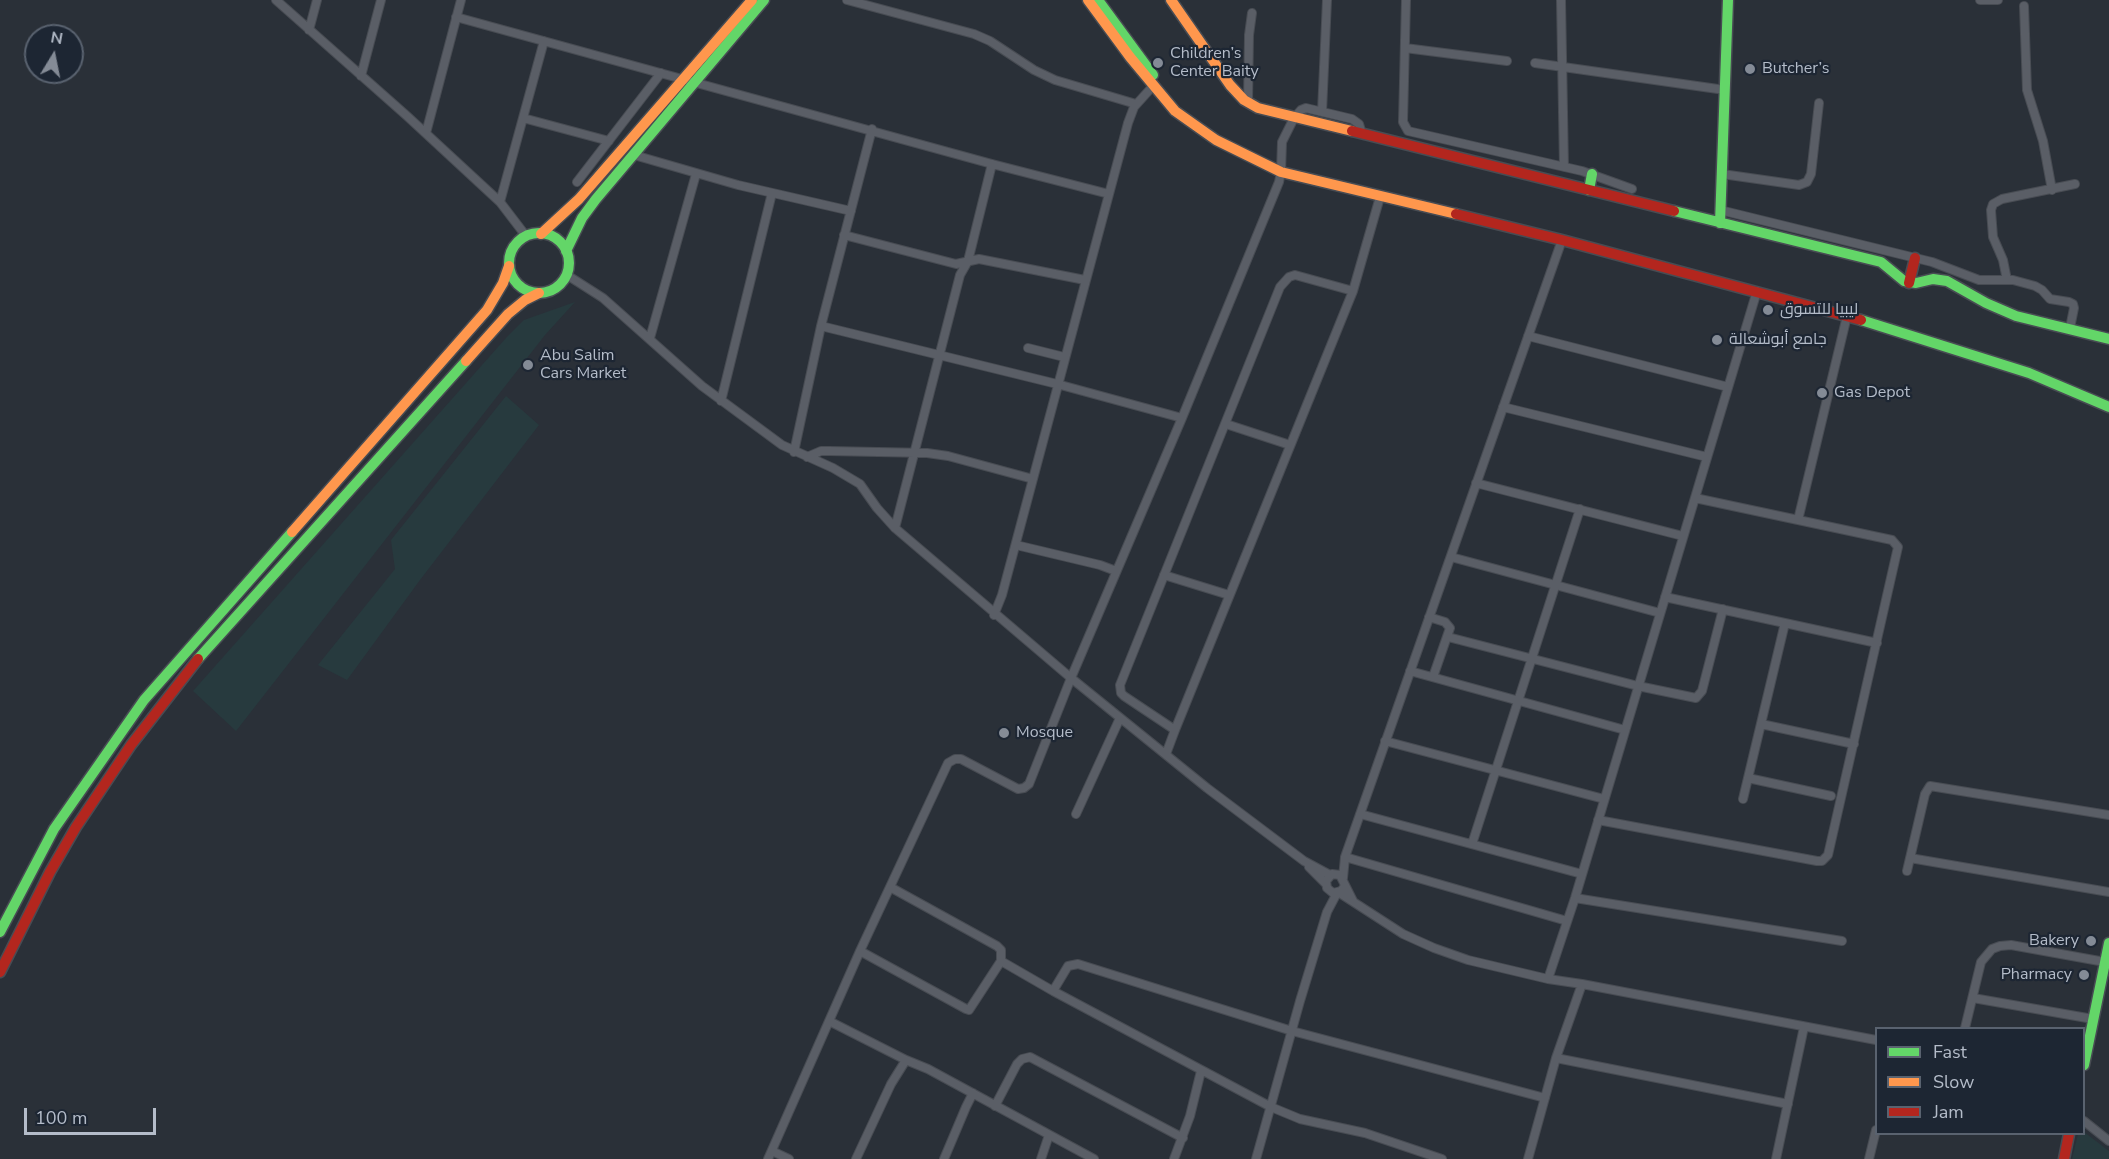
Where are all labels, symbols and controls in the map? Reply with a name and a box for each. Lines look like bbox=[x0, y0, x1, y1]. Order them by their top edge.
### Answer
north arrow bbox=[24, 24, 84, 84]
text: N bbox=[49, 26, 65, 50]
place label: Children’s Center Baity bbox=[1170, 44, 1259, 82]
marker: Children’s Center Baity bbox=[1151, 56, 1165, 70]
place label: Butcher’s bbox=[1762, 59, 1829, 79]
marker: Butcher’s bbox=[1743, 62, 1757, 76]
place label: ليبيا للتسوق bbox=[1780, 300, 1858, 320]
marker: ليبيا للتسوق bbox=[1761, 303, 1775, 317]
place label: جامع أبوشعالة bbox=[1729, 330, 1827, 350]
marker: جامع أبوشعالة bbox=[1710, 333, 1724, 347]
place label: Abu Salim Cars Market bbox=[540, 346, 626, 384]
marker: Abu Salim Cars Market bbox=[521, 358, 535, 372]
place label: Gas Depot bbox=[1834, 383, 1910, 403]
marker: Gas Depot bbox=[1815, 386, 1829, 400]
place label: Mosque bbox=[1016, 723, 1073, 743]
marker: Mosque bbox=[997, 726, 1011, 740]
place label: Bakery bbox=[2029, 931, 2079, 951]
marker: Bakery bbox=[2084, 934, 2098, 948]
place label: Pharmacy bbox=[2001, 965, 2072, 985]
marker: Pharmacy bbox=[2077, 968, 2091, 982]
legend bbox=[1875, 1027, 2085, 1135]
text: Fast bbox=[1933, 1040, 1967, 1064]
text: Slow bbox=[1933, 1070, 1974, 1094]
scale bar bbox=[27, 1096, 159, 1134]
text: Jam bbox=[1933, 1100, 1964, 1124]
text: 100 m bbox=[35, 1106, 87, 1130]

